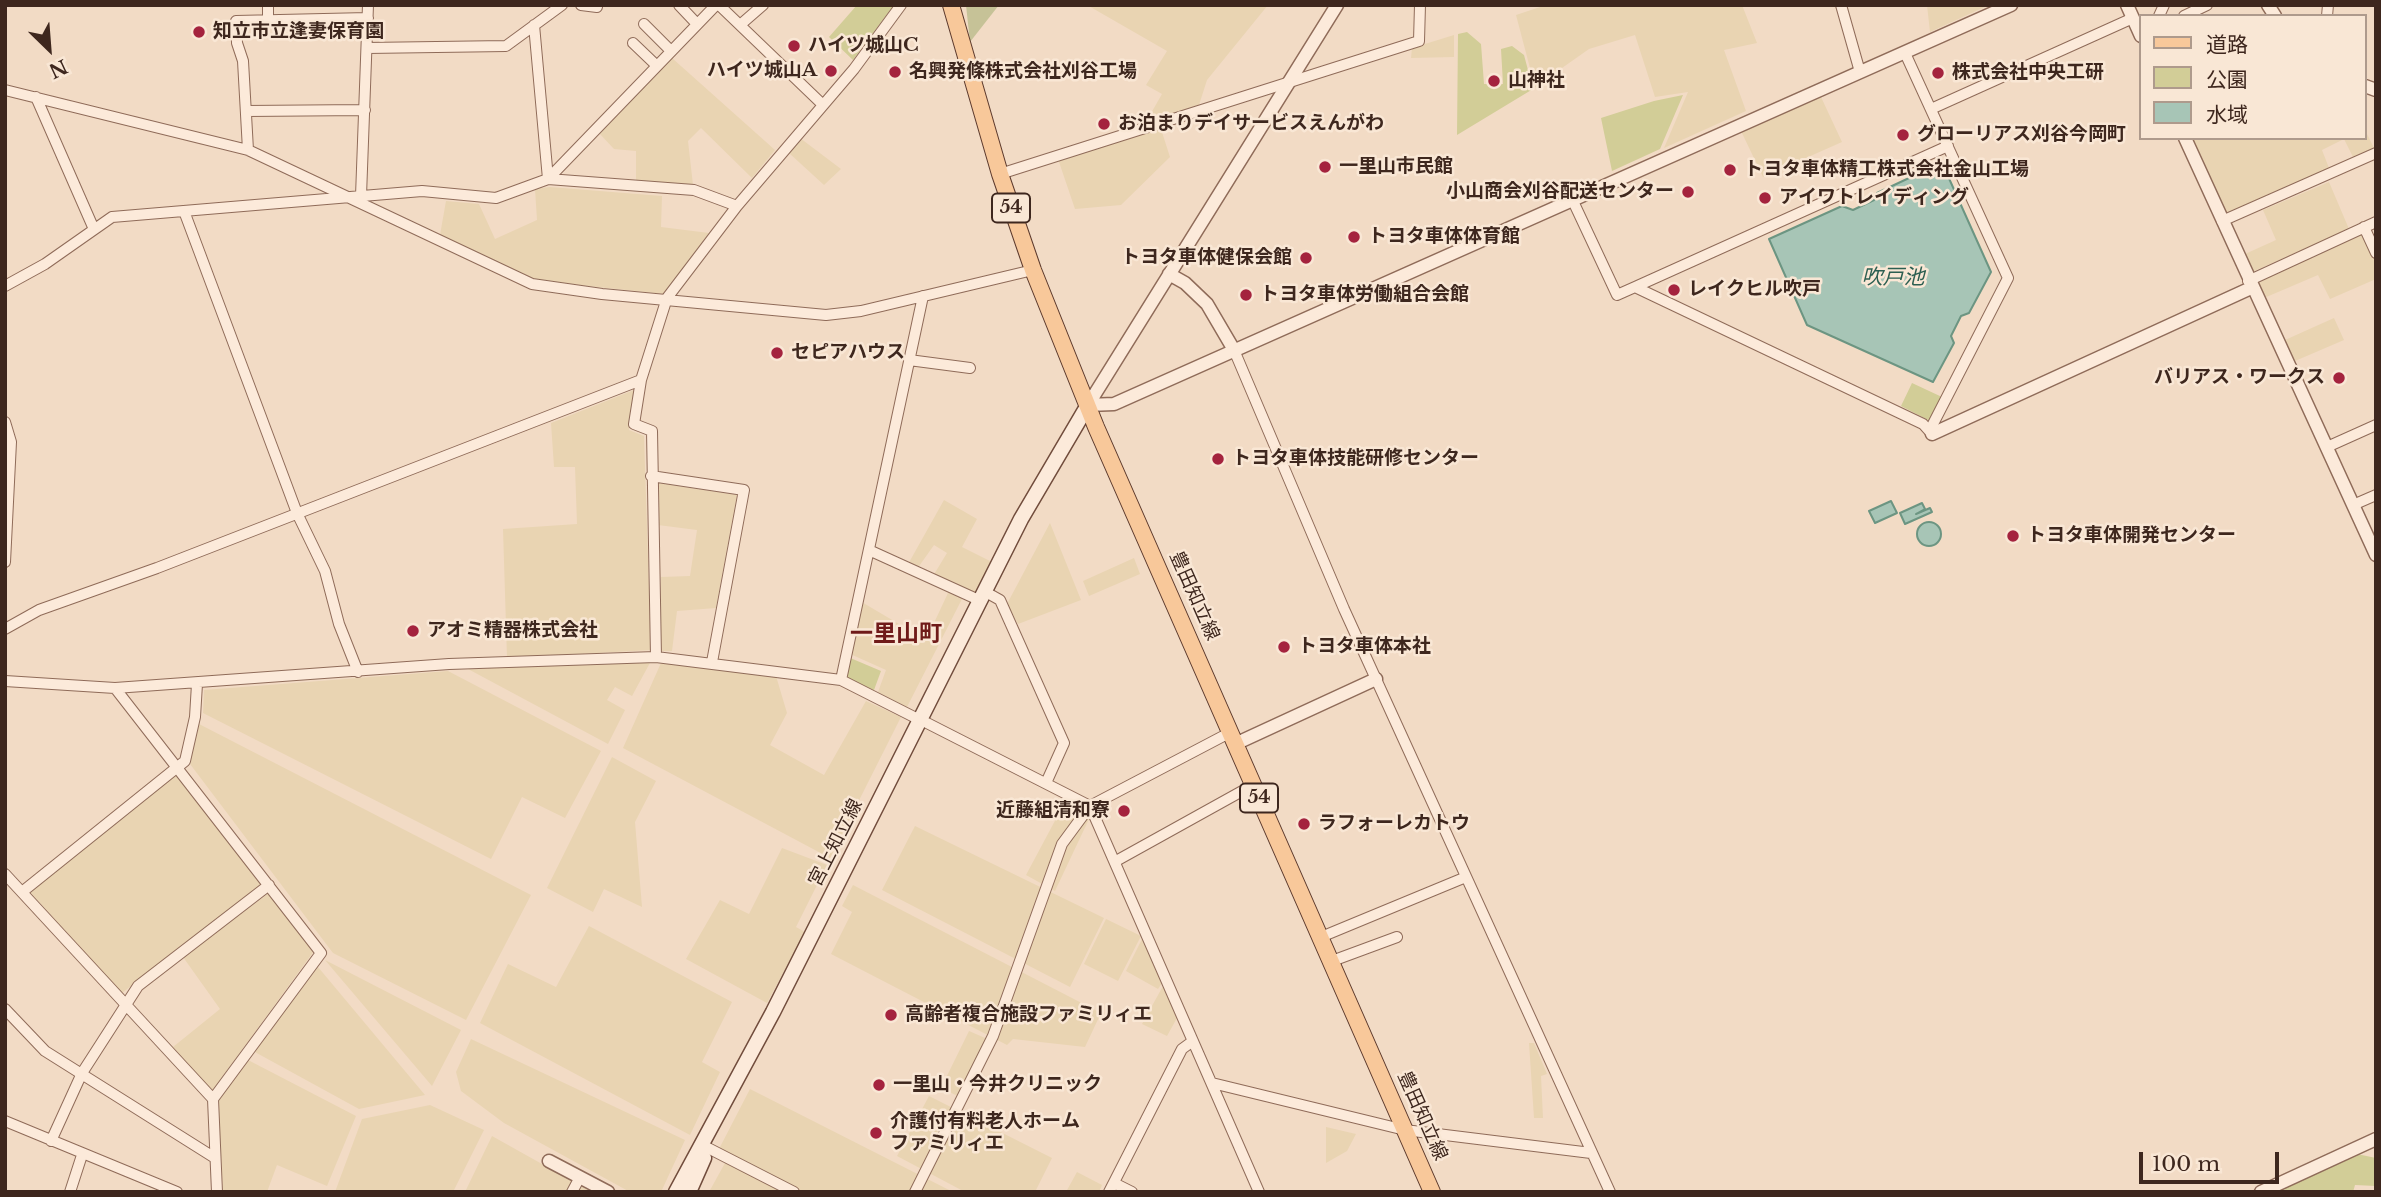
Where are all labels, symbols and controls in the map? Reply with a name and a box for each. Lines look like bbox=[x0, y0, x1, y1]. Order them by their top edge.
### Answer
north arrow bbox=[14, 14, 84, 84]
legend bbox=[2140, 14, 2367, 140]
place label: 知立市立逢妻保育園 bbox=[213, 21, 384, 43]
marker: 知立市立逢妻保育園 bbox=[191, 24, 207, 40]
text: 道路 bbox=[2206, 32, 2248, 58]
place label: ハイツ城山C bbox=[808, 35, 919, 57]
marker: ハイツ城山C bbox=[786, 38, 802, 54]
text: N bbox=[45, 54, 71, 83]
place label: ハイツ城山A bbox=[707, 60, 817, 82]
place label: 名興発條株式会社刈谷工場 bbox=[909, 61, 1137, 83]
place label: 株式会社中央工研 bbox=[1952, 62, 2104, 84]
marker: ハイツ城山A bbox=[823, 63, 839, 79]
marker: 名興発條株式会社刈谷工場 bbox=[887, 64, 903, 80]
marker: 株式会社中央工研 bbox=[1930, 65, 1946, 81]
text: 公園 bbox=[2206, 67, 2248, 93]
place label: 山神社 bbox=[1508, 70, 1565, 92]
marker: 山神社 bbox=[1486, 73, 1502, 89]
text: 水域 bbox=[2206, 102, 2248, 128]
place label: お泊まりデイサービスえんがわ bbox=[1118, 113, 1384, 135]
marker: お泊まりデイサービスえんがわ bbox=[1096, 116, 1112, 132]
place label: グローリアス刈谷今岡町 bbox=[1917, 124, 2126, 146]
marker: グローリアス刈谷今岡町 bbox=[1895, 127, 1911, 143]
place label: 一里山市民館 bbox=[1339, 156, 1453, 178]
marker: 一里山市民館 bbox=[1317, 159, 1333, 175]
place label: トヨタ車体精工株式会社金山工場 bbox=[1744, 159, 2029, 181]
marker: トヨタ車体精工株式会社金山工場 bbox=[1722, 162, 1738, 178]
place label: 小山商会刈谷配送センター bbox=[1446, 181, 1674, 203]
marker: 小山商会刈谷配送センター bbox=[1680, 184, 1696, 200]
place label: アイワトレイディング bbox=[1779, 187, 1969, 209]
marker: アイワトレイディング bbox=[1757, 190, 1773, 206]
road number: 54 bbox=[992, 194, 1030, 223]
place label: トヨタ車体体育館 bbox=[1368, 226, 1520, 248]
marker: トヨタ車体体育館 bbox=[1346, 229, 1362, 245]
place label: トヨタ車体健保会館 bbox=[1121, 247, 1292, 269]
marker: トヨタ車体健保会館 bbox=[1298, 250, 1314, 266]
water label: 吹戸池 bbox=[1862, 265, 1924, 291]
place label: レイクヒル吹戸 bbox=[1688, 279, 1821, 301]
marker: レイクヒル吹戸 bbox=[1666, 282, 1682, 298]
place label: トヨタ車体労働組合会館 bbox=[1260, 284, 1469, 306]
marker: トヨタ車体労働組合会館 bbox=[1238, 287, 1254, 303]
place label: セピアハウス bbox=[791, 342, 905, 364]
marker: セピアハウス bbox=[769, 345, 785, 361]
place label: バリアス・ワークス bbox=[2154, 367, 2325, 389]
marker: バリアス・ワークス bbox=[2331, 370, 2347, 386]
place label: トヨタ車体技能研修センター bbox=[1232, 448, 1479, 470]
marker: トヨタ車体技能研修センター bbox=[1210, 451, 1226, 467]
place label: トヨタ車体開発センター bbox=[2027, 525, 2236, 547]
marker: トヨタ車体開発センター bbox=[2005, 528, 2021, 544]
street label: 豊田知立線 bbox=[1164, 548, 1224, 644]
place label: アオミ精器株式会社 bbox=[427, 620, 598, 642]
district label: 一里山町 bbox=[850, 621, 942, 649]
marker: アオミ精器株式会社 bbox=[405, 623, 421, 639]
place label: トヨタ車体本社 bbox=[1298, 636, 1431, 658]
marker: トヨタ車体本社 bbox=[1276, 639, 1292, 655]
road number: 54 bbox=[1240, 784, 1278, 812]
street label: 宮上知立線 bbox=[804, 796, 868, 890]
place label: 近藤組清和寮 bbox=[996, 800, 1110, 822]
marker: 近藤組清和寮 bbox=[1116, 803, 1132, 819]
place label: ラフォーレカトウ bbox=[1318, 813, 1470, 835]
marker: ラフォーレカトウ bbox=[1296, 816, 1312, 832]
place label: 高齢者複合施設ファミリィエ bbox=[905, 1004, 1152, 1026]
marker: 高齢者複合施設ファミリィエ bbox=[883, 1007, 899, 1023]
street label: 豊田知立線 bbox=[1392, 1068, 1452, 1164]
place label: 一里山・今井クリニック bbox=[893, 1074, 1102, 1096]
marker: 一里山・今井クリニック bbox=[871, 1077, 887, 1093]
place label: 介護付有料老人ホーム ファミリィエ bbox=[890, 1111, 1080, 1155]
marker: 介護付有料老人ホーム ファミリィエ bbox=[868, 1125, 884, 1141]
scale bar bbox=[2143, 1138, 2283, 1182]
text: 100 m bbox=[2152, 1151, 2220, 1177]

